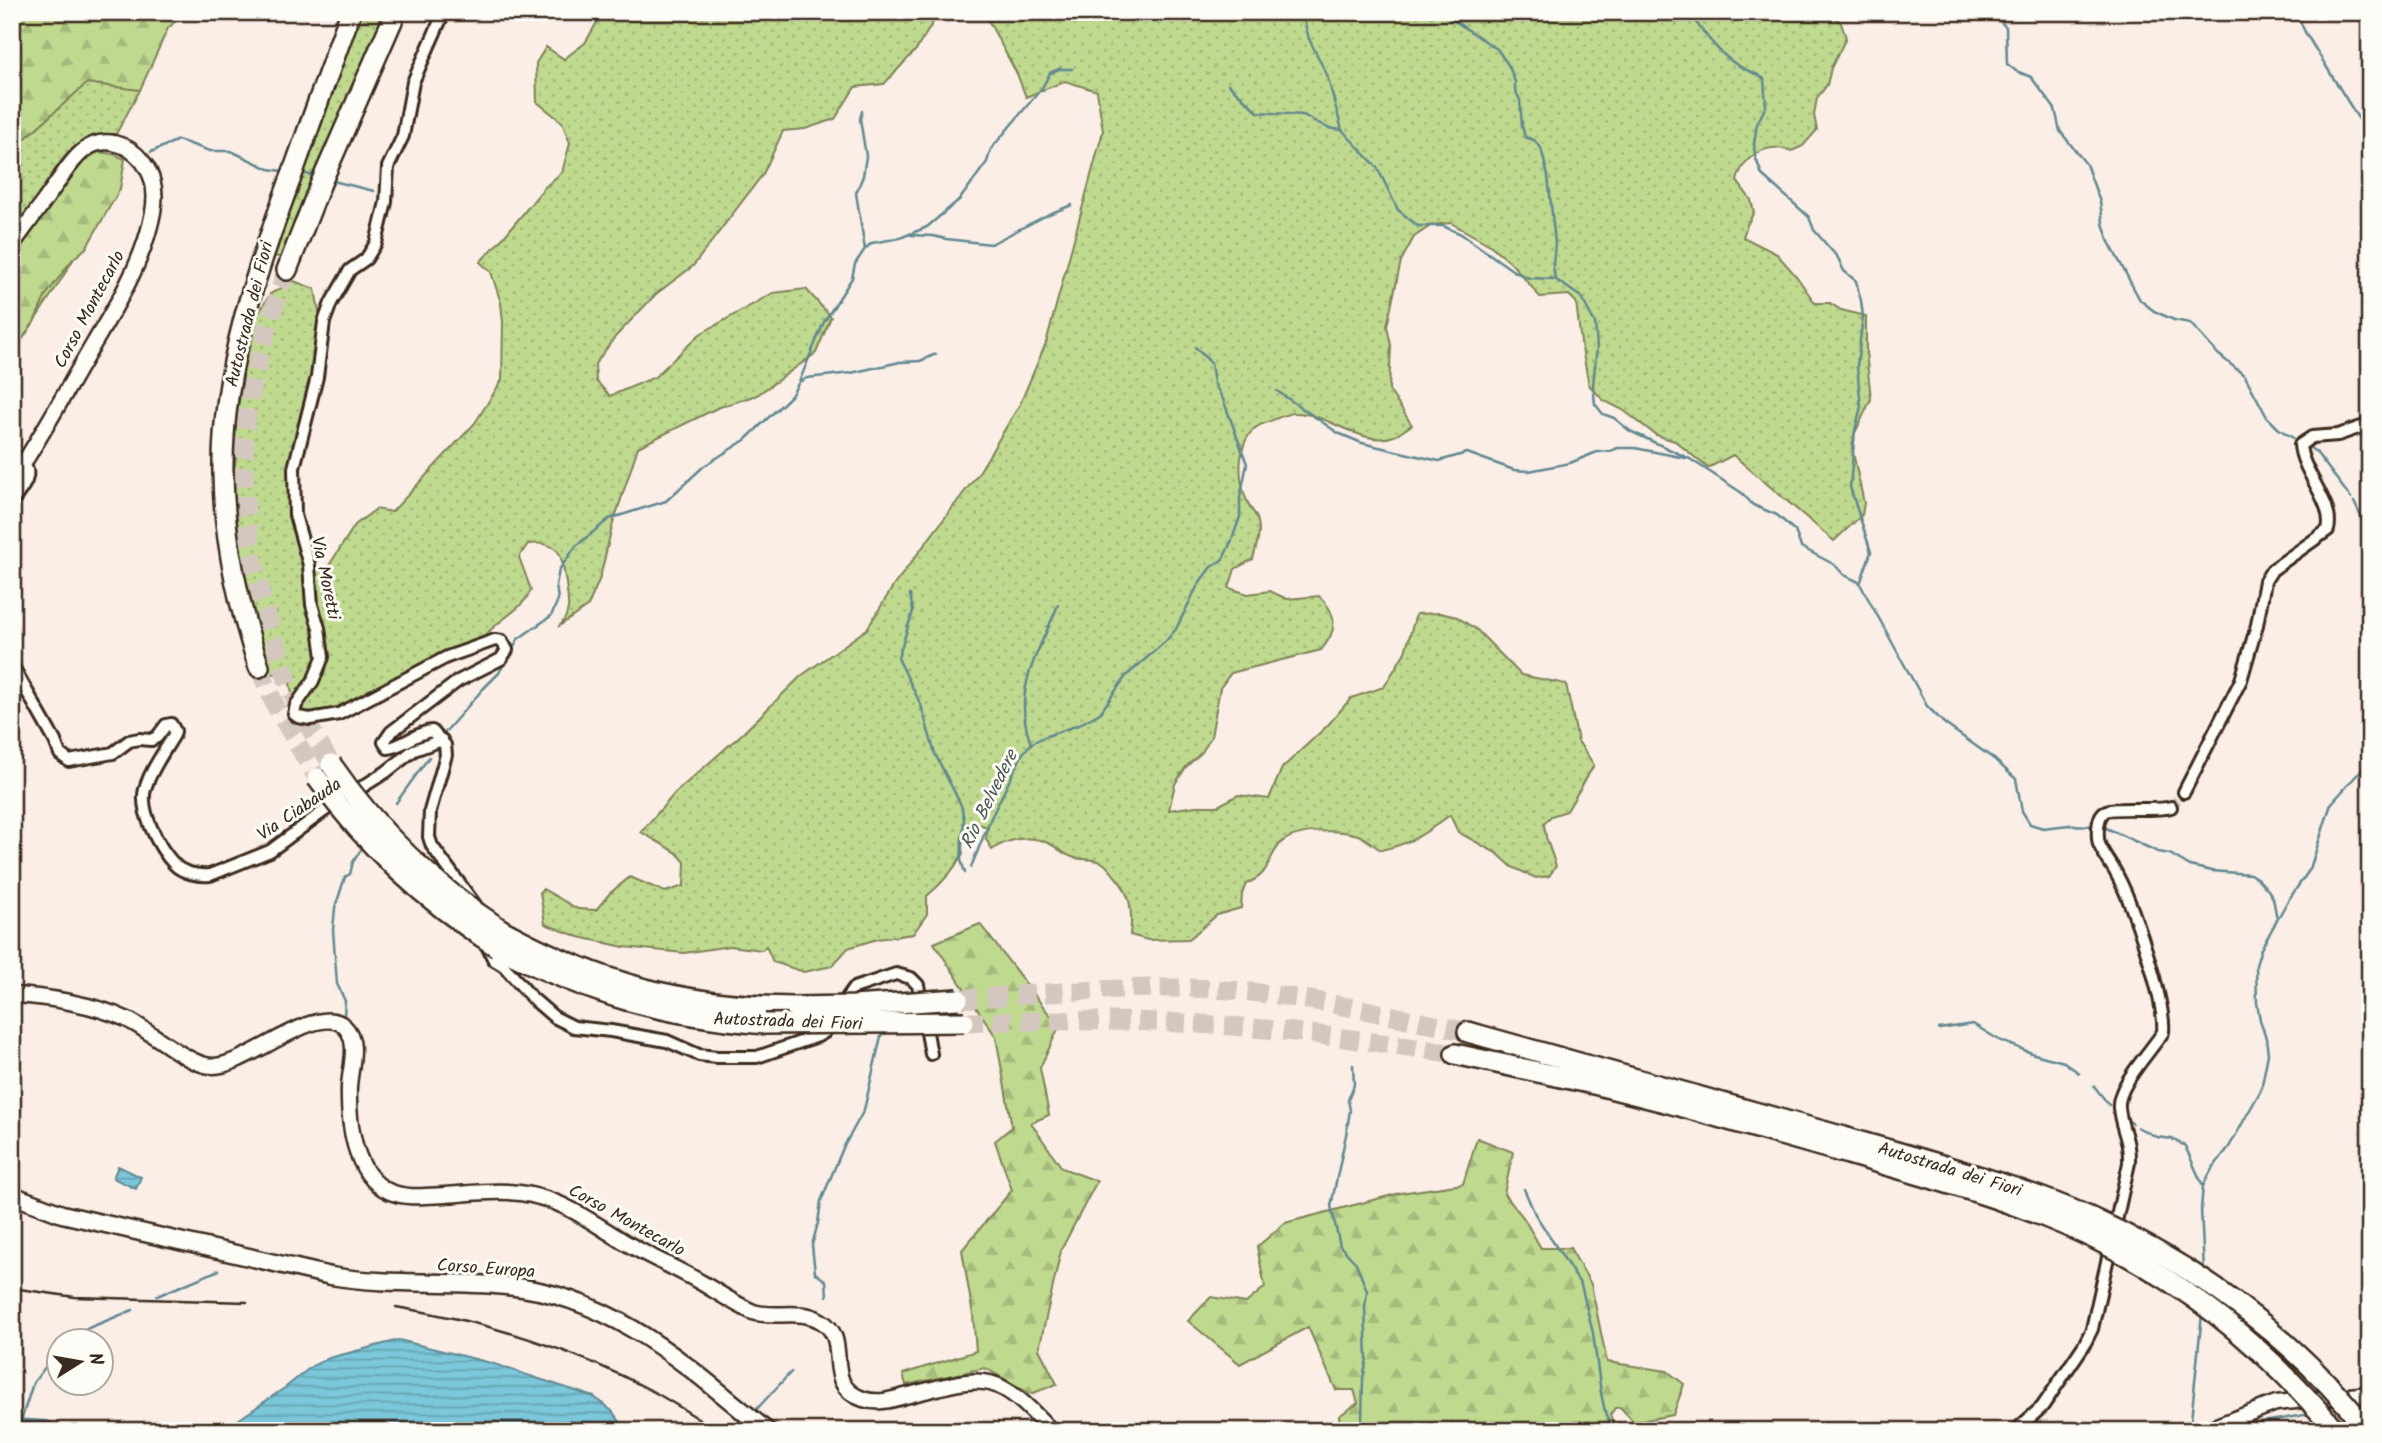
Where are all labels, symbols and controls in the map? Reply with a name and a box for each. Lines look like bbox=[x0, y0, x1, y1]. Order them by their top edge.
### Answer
street label: Autostrada dei Fiori bbox=[218, 238, 283, 390]
street label: Corso Montecarlo bbox=[47, 246, 134, 374]
street label: Via Moretti bbox=[302, 534, 348, 623]
water label: Rio Belvedere bbox=[953, 743, 1028, 854]
street label: Via Ciabauda bbox=[252, 771, 348, 849]
street label: Autostrada dei Fiori bbox=[713, 1005, 864, 1040]
street label: Autostrada dei Fiori bbox=[1874, 1135, 2026, 1206]
street label: Corso Montecarlo bbox=[562, 1177, 690, 1265]
street label: Corso Europa bbox=[436, 1252, 536, 1287]
north arrow bbox=[46, 1328, 116, 1398]
text: N bbox=[79, 1350, 111, 1368]

